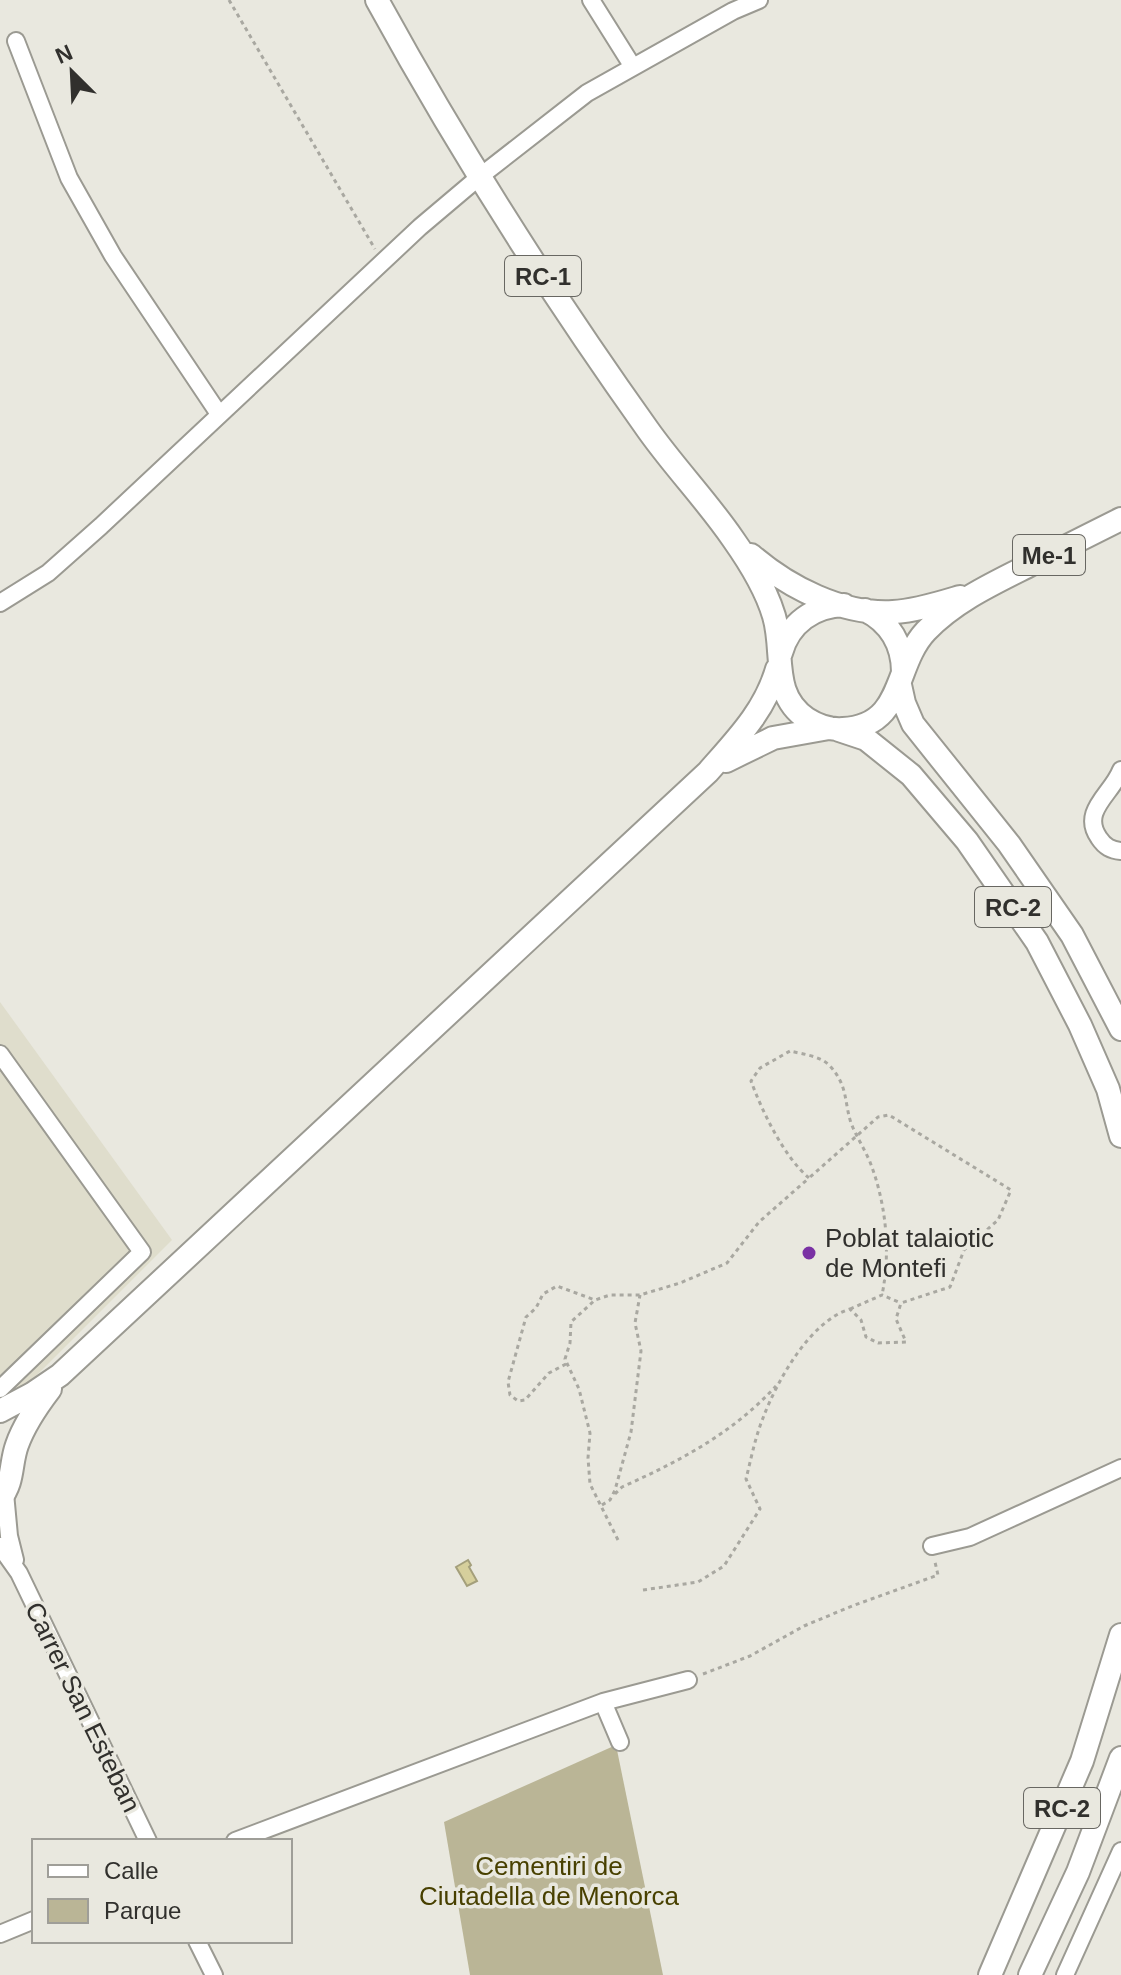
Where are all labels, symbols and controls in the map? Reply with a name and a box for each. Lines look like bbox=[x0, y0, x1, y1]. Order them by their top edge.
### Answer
north arrow bbox=[32, 32, 112, 112]
text: N bbox=[52, 40, 76, 69]
road number: RC-1 bbox=[505, 256, 581, 296]
road number: Me-1 bbox=[1013, 535, 1085, 575]
road number: RC-2 bbox=[975, 887, 1051, 927]
place label: Poblat talaiotic de Montefi bbox=[825, 1223, 994, 1283]
marker: Poblat talaiotic de Montefi bbox=[800, 1244, 818, 1262]
street label: Carrer San Esteban bbox=[19, 1597, 147, 1817]
road number: RC-2 bbox=[1024, 1788, 1100, 1828]
legend bbox=[32, 1839, 292, 1943]
park label: Cementiri de Ciutadella de Menorca bbox=[419, 1851, 680, 1911]
text: Calle bbox=[104, 1857, 159, 1884]
text: Parque bbox=[104, 1897, 181, 1924]

